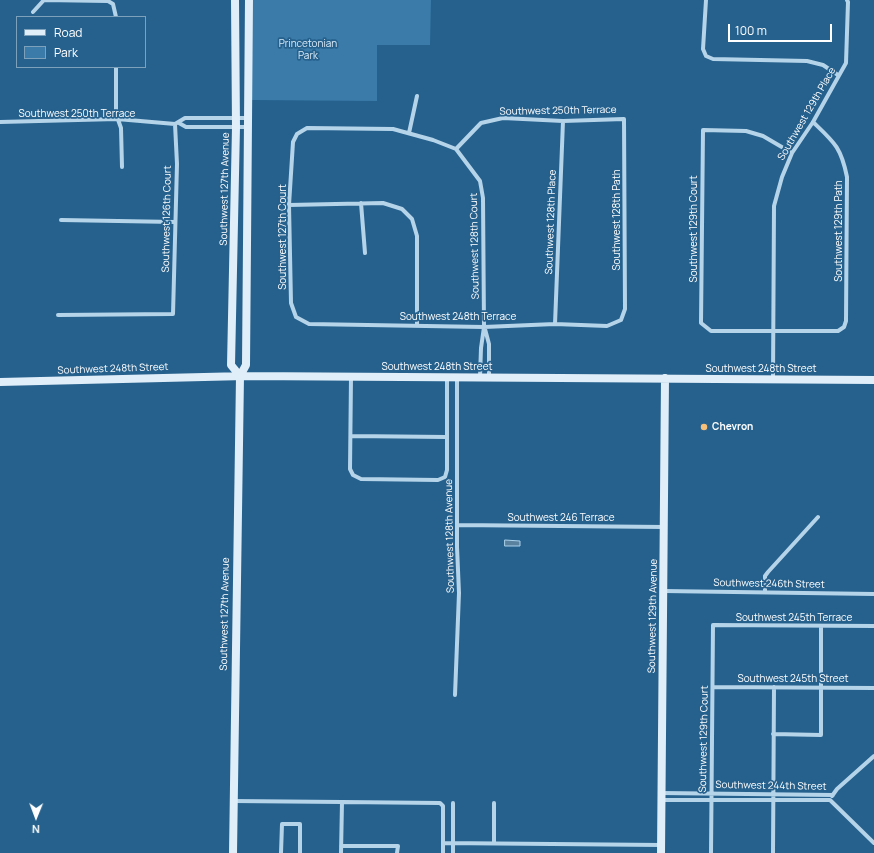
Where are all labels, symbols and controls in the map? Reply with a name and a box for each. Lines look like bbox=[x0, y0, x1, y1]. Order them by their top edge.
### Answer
legend bbox=[16, 16, 146, 68]
scale bar bbox=[730, 16, 834, 42]
text: 100 m bbox=[735, 22, 767, 39]
text: Road bbox=[54, 24, 82, 41]
park label: Princetonian Park bbox=[279, 38, 337, 62]
text: Park bbox=[54, 44, 78, 61]
street label: Southwest 129th Place bbox=[775, 65, 839, 163]
street label: Southwest 250th Terrace bbox=[499, 104, 617, 118]
street label: Southwest 250th Terrace bbox=[19, 108, 135, 120]
street label: Southwest 127th Avenue bbox=[218, 132, 232, 246]
street label: Southwest 126th Court bbox=[160, 165, 174, 273]
street label: Southwest 128th Place bbox=[543, 169, 559, 275]
street label: Southwest 128th Path bbox=[611, 169, 623, 271]
street label: Southwest 129th Court bbox=[688, 176, 700, 282]
street label: Southwest 129th Path bbox=[833, 180, 845, 282]
street label: Southwest 127th Court bbox=[277, 184, 289, 290]
street label: Southwest 128th Court bbox=[468, 193, 482, 299]
street label: Southwest 248th Terrace bbox=[400, 311, 516, 323]
street label: Southwest 248th Street bbox=[57, 361, 169, 377]
street label: Southwest 248th Street bbox=[381, 361, 493, 373]
street label: Southwest 248th Street bbox=[705, 363, 817, 375]
place label: Chevron bbox=[712, 421, 753, 433]
marker: Chevron bbox=[699, 422, 709, 432]
street label: Southwest 128th Avenue bbox=[443, 479, 457, 593]
street label: Southwest 246 Terrace bbox=[508, 512, 614, 524]
street label: Southwest 127th Avenue bbox=[218, 557, 232, 671]
street label: Southwest 129th Avenue bbox=[646, 559, 660, 673]
street label: Southwest 246th Street bbox=[713, 577, 825, 591]
street label: Southwest 245th Terrace bbox=[736, 612, 852, 624]
street label: Southwest 245th Street bbox=[737, 673, 849, 685]
street label: Southwest 129th Court bbox=[697, 685, 711, 793]
street label: Southwest 244th Street bbox=[715, 779, 827, 793]
north arrow bbox=[16, 797, 56, 837]
text: N bbox=[32, 822, 40, 837]

